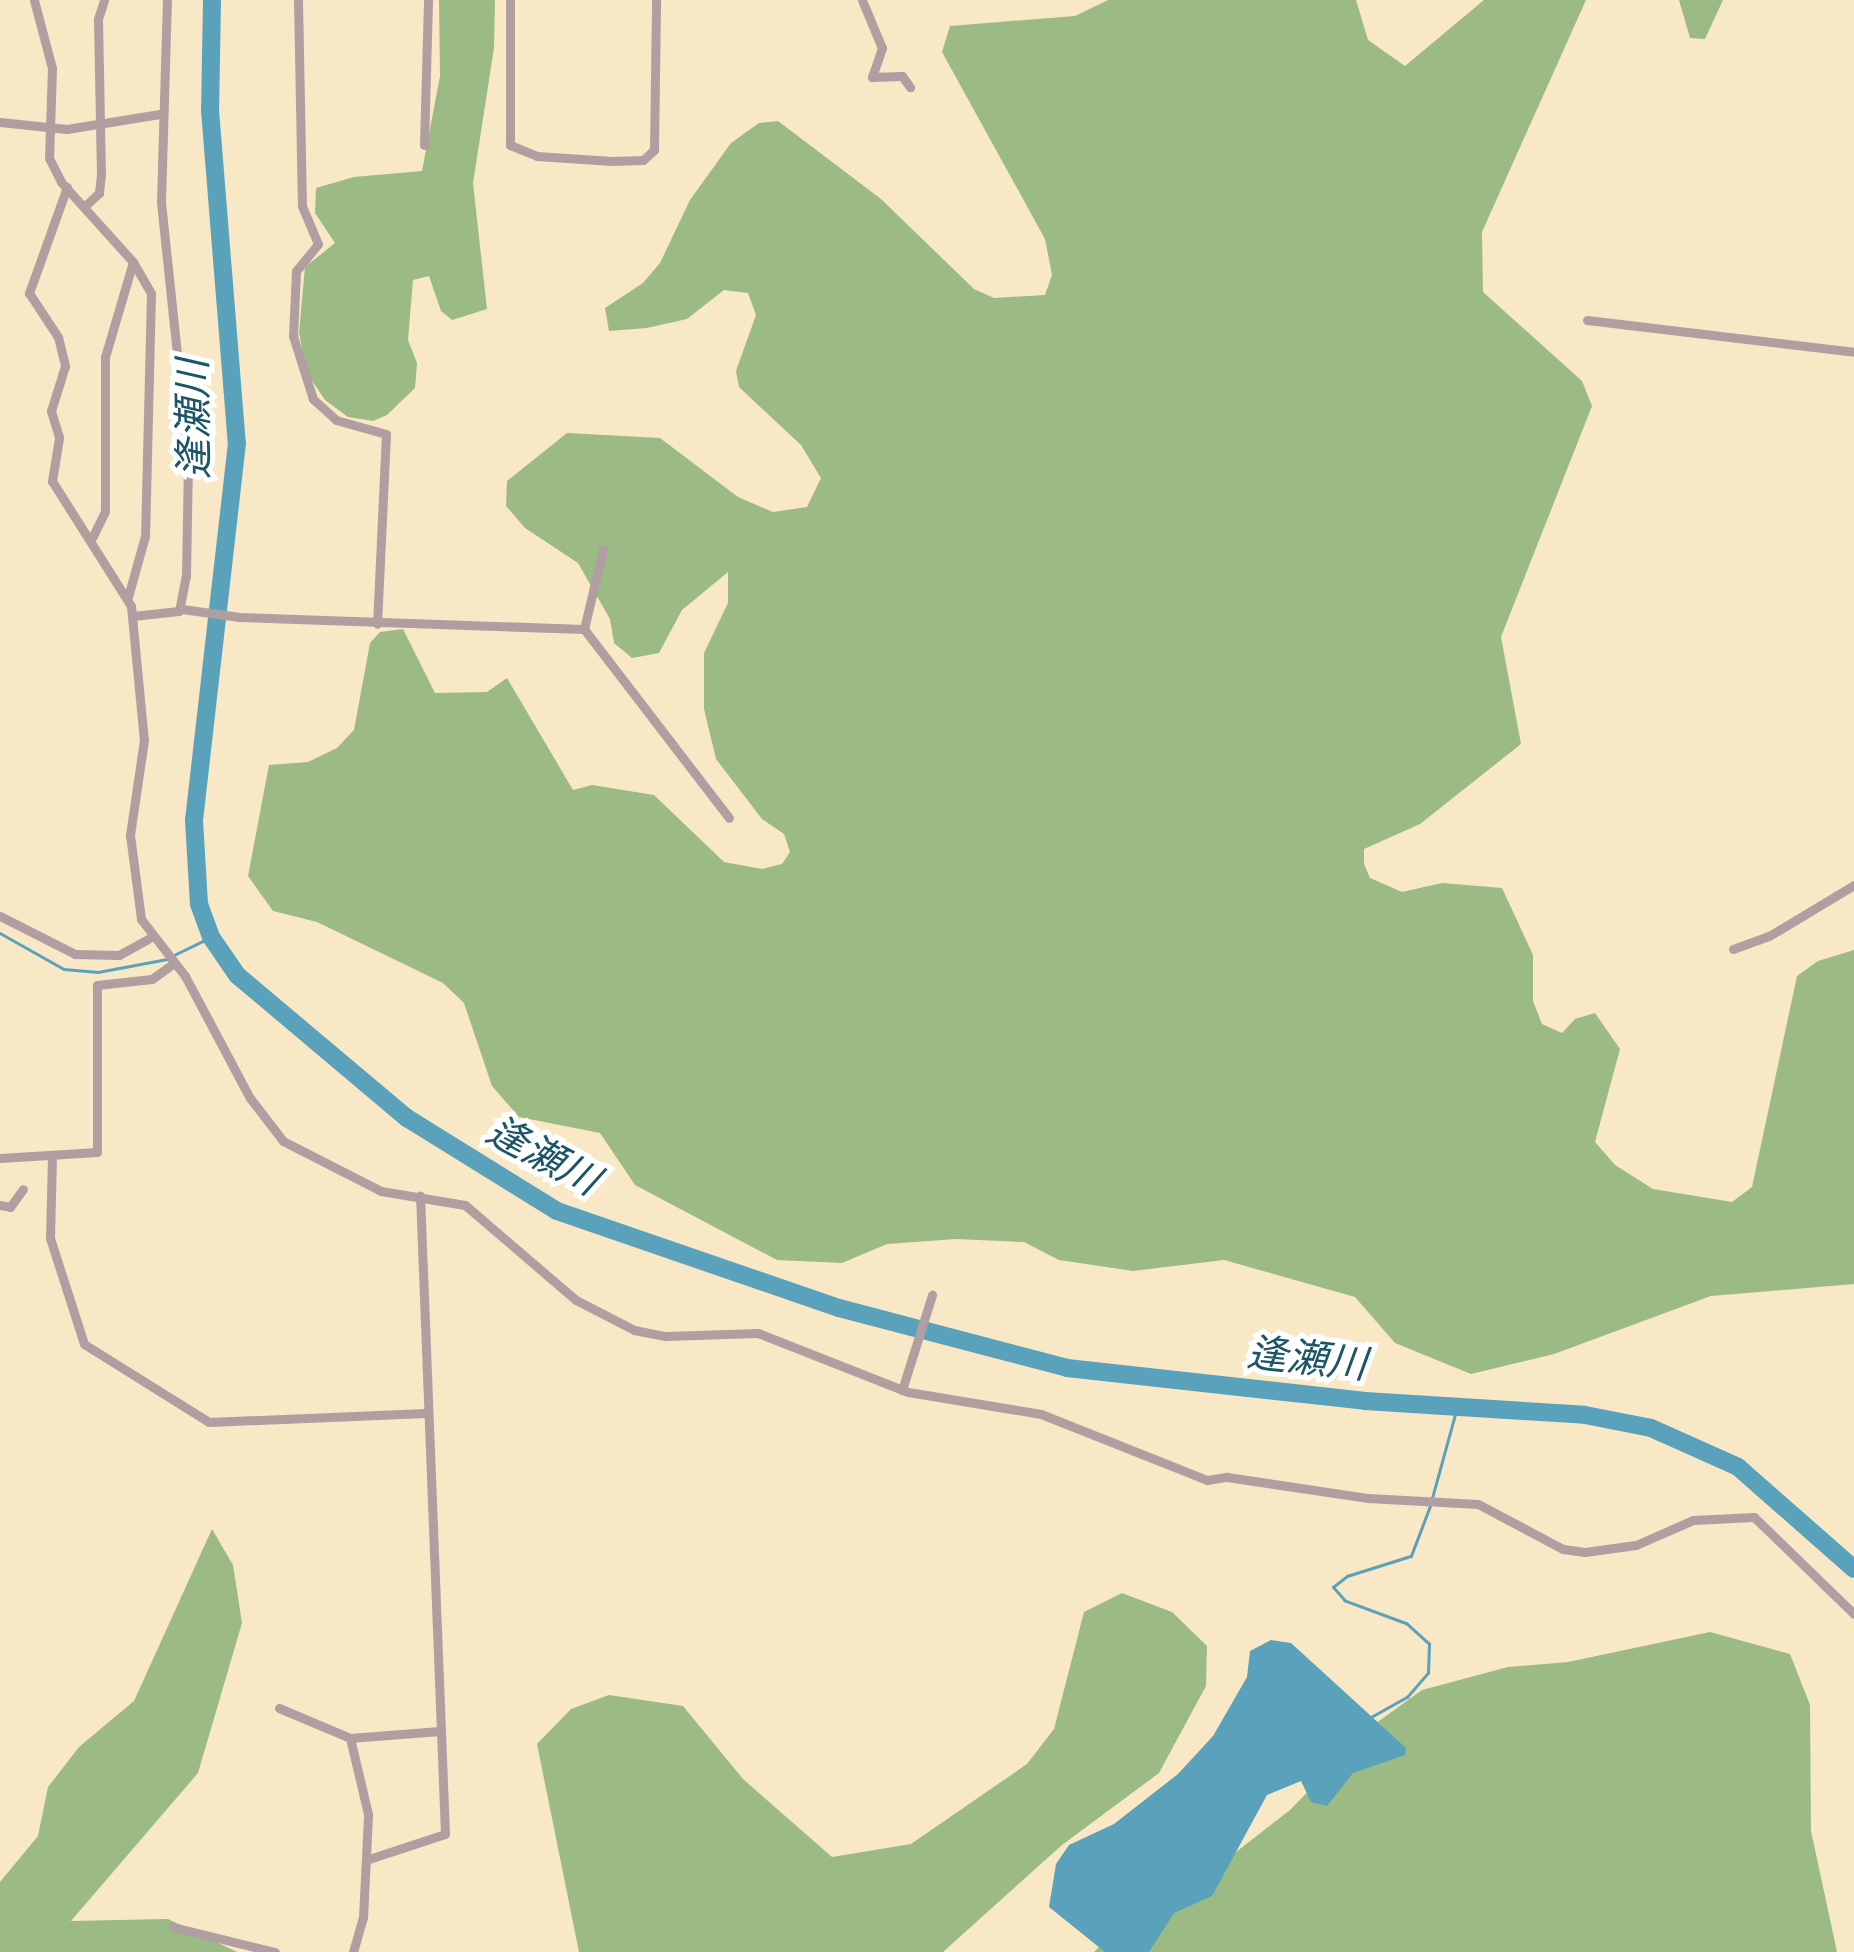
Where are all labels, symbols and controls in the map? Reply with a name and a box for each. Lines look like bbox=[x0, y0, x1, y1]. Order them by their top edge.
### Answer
water label: 逢瀬川 bbox=[169, 359, 219, 479]
water label: 逢瀬川 bbox=[479, 1107, 607, 1205]
water label: 逢瀬川 bbox=[1245, 1329, 1369, 1389]

